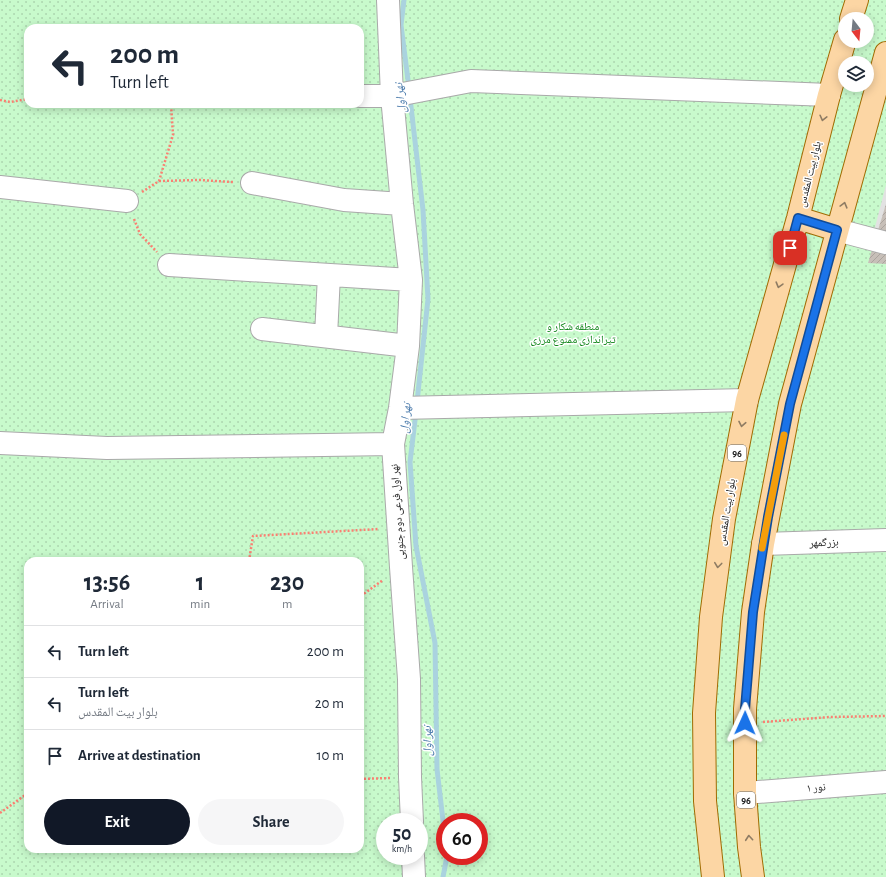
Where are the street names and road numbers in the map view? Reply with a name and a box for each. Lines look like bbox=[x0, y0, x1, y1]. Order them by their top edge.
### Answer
street label: بلوار بیت المقدس bbox=[796, 140, 824, 208]
road number: 96 bbox=[728, 445, 746, 461]
street label: نهر اول فرعی دوم جنوبی bbox=[389, 463, 407, 560]
street label: بلوار بیت المقدس bbox=[716, 478, 738, 546]
street label: بزرگمهر bbox=[808, 536, 839, 549]
street label: نور ۱ bbox=[806, 781, 826, 794]
road number: 96 bbox=[737, 792, 755, 808]

